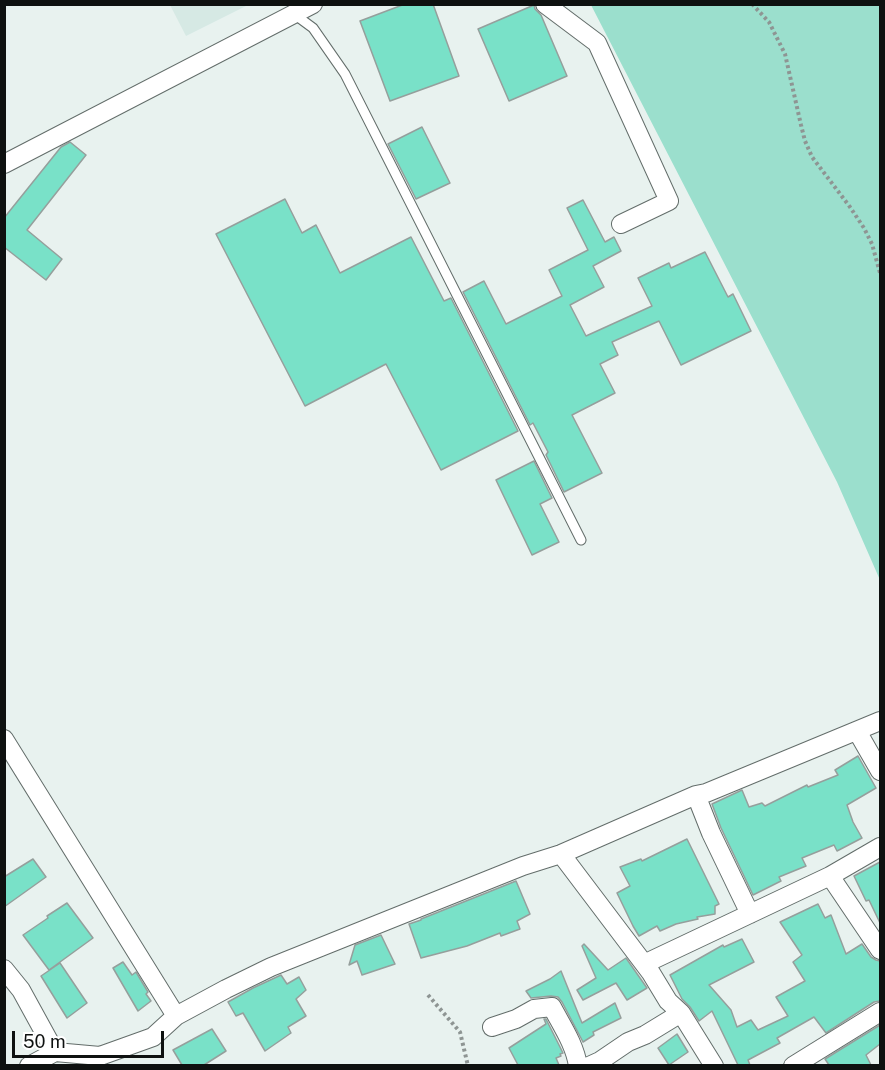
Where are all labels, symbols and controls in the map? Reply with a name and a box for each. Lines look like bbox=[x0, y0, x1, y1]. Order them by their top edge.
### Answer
scale bar bbox=[15, 1019, 166, 1057]
text: 50 m bbox=[23, 1031, 66, 1052]

